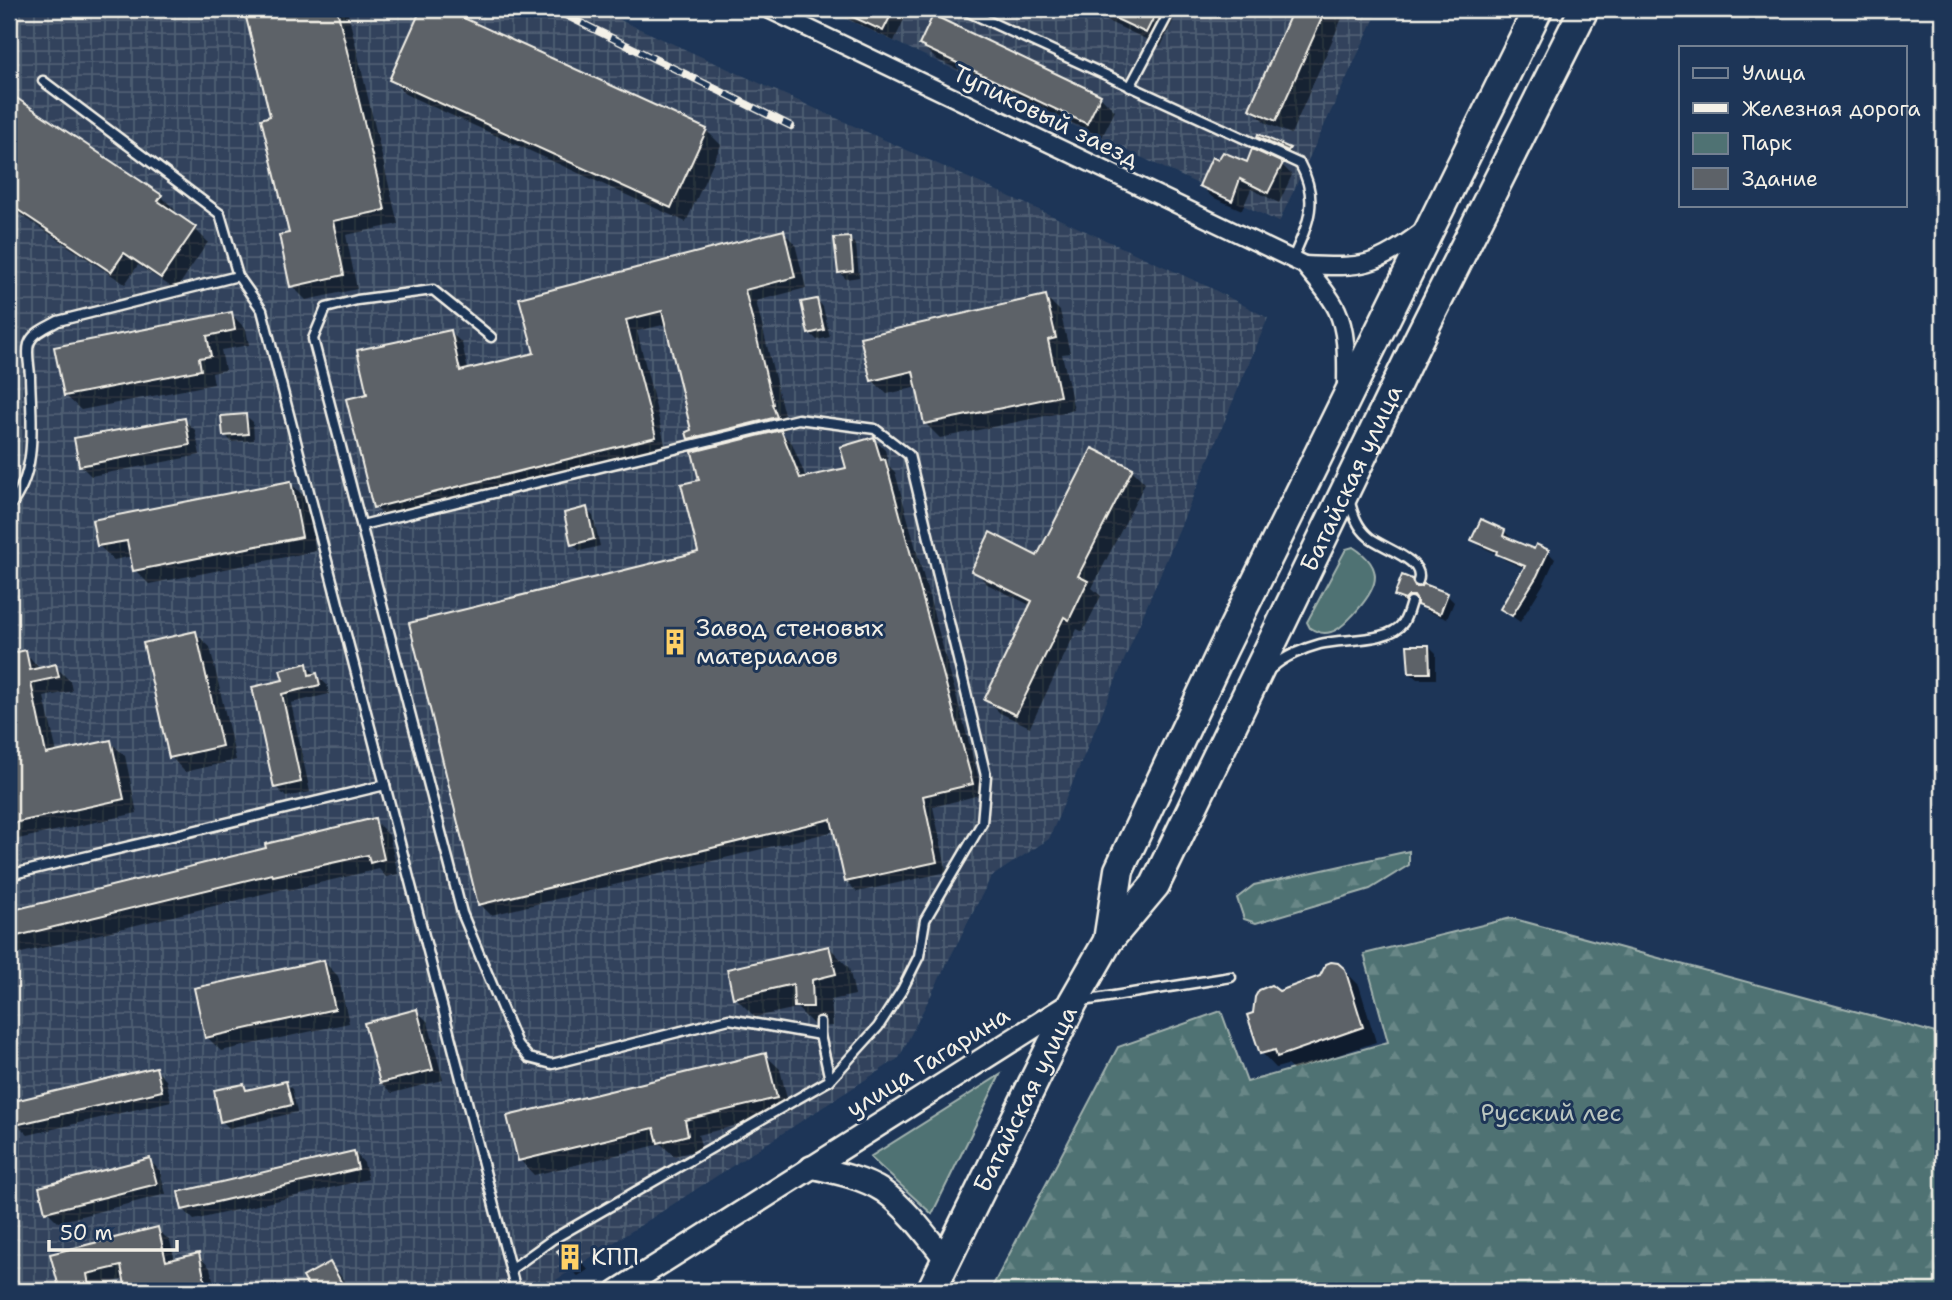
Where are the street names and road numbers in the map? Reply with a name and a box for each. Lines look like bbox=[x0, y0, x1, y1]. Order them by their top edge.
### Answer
street label: Тупиковый заезд bbox=[947, 57, 1145, 175]
street label: Батайская улица bbox=[1293, 380, 1410, 577]
street label: улица Гагарина bbox=[840, 999, 1016, 1125]
street label: Батайская улица bbox=[966, 1000, 1085, 1197]

